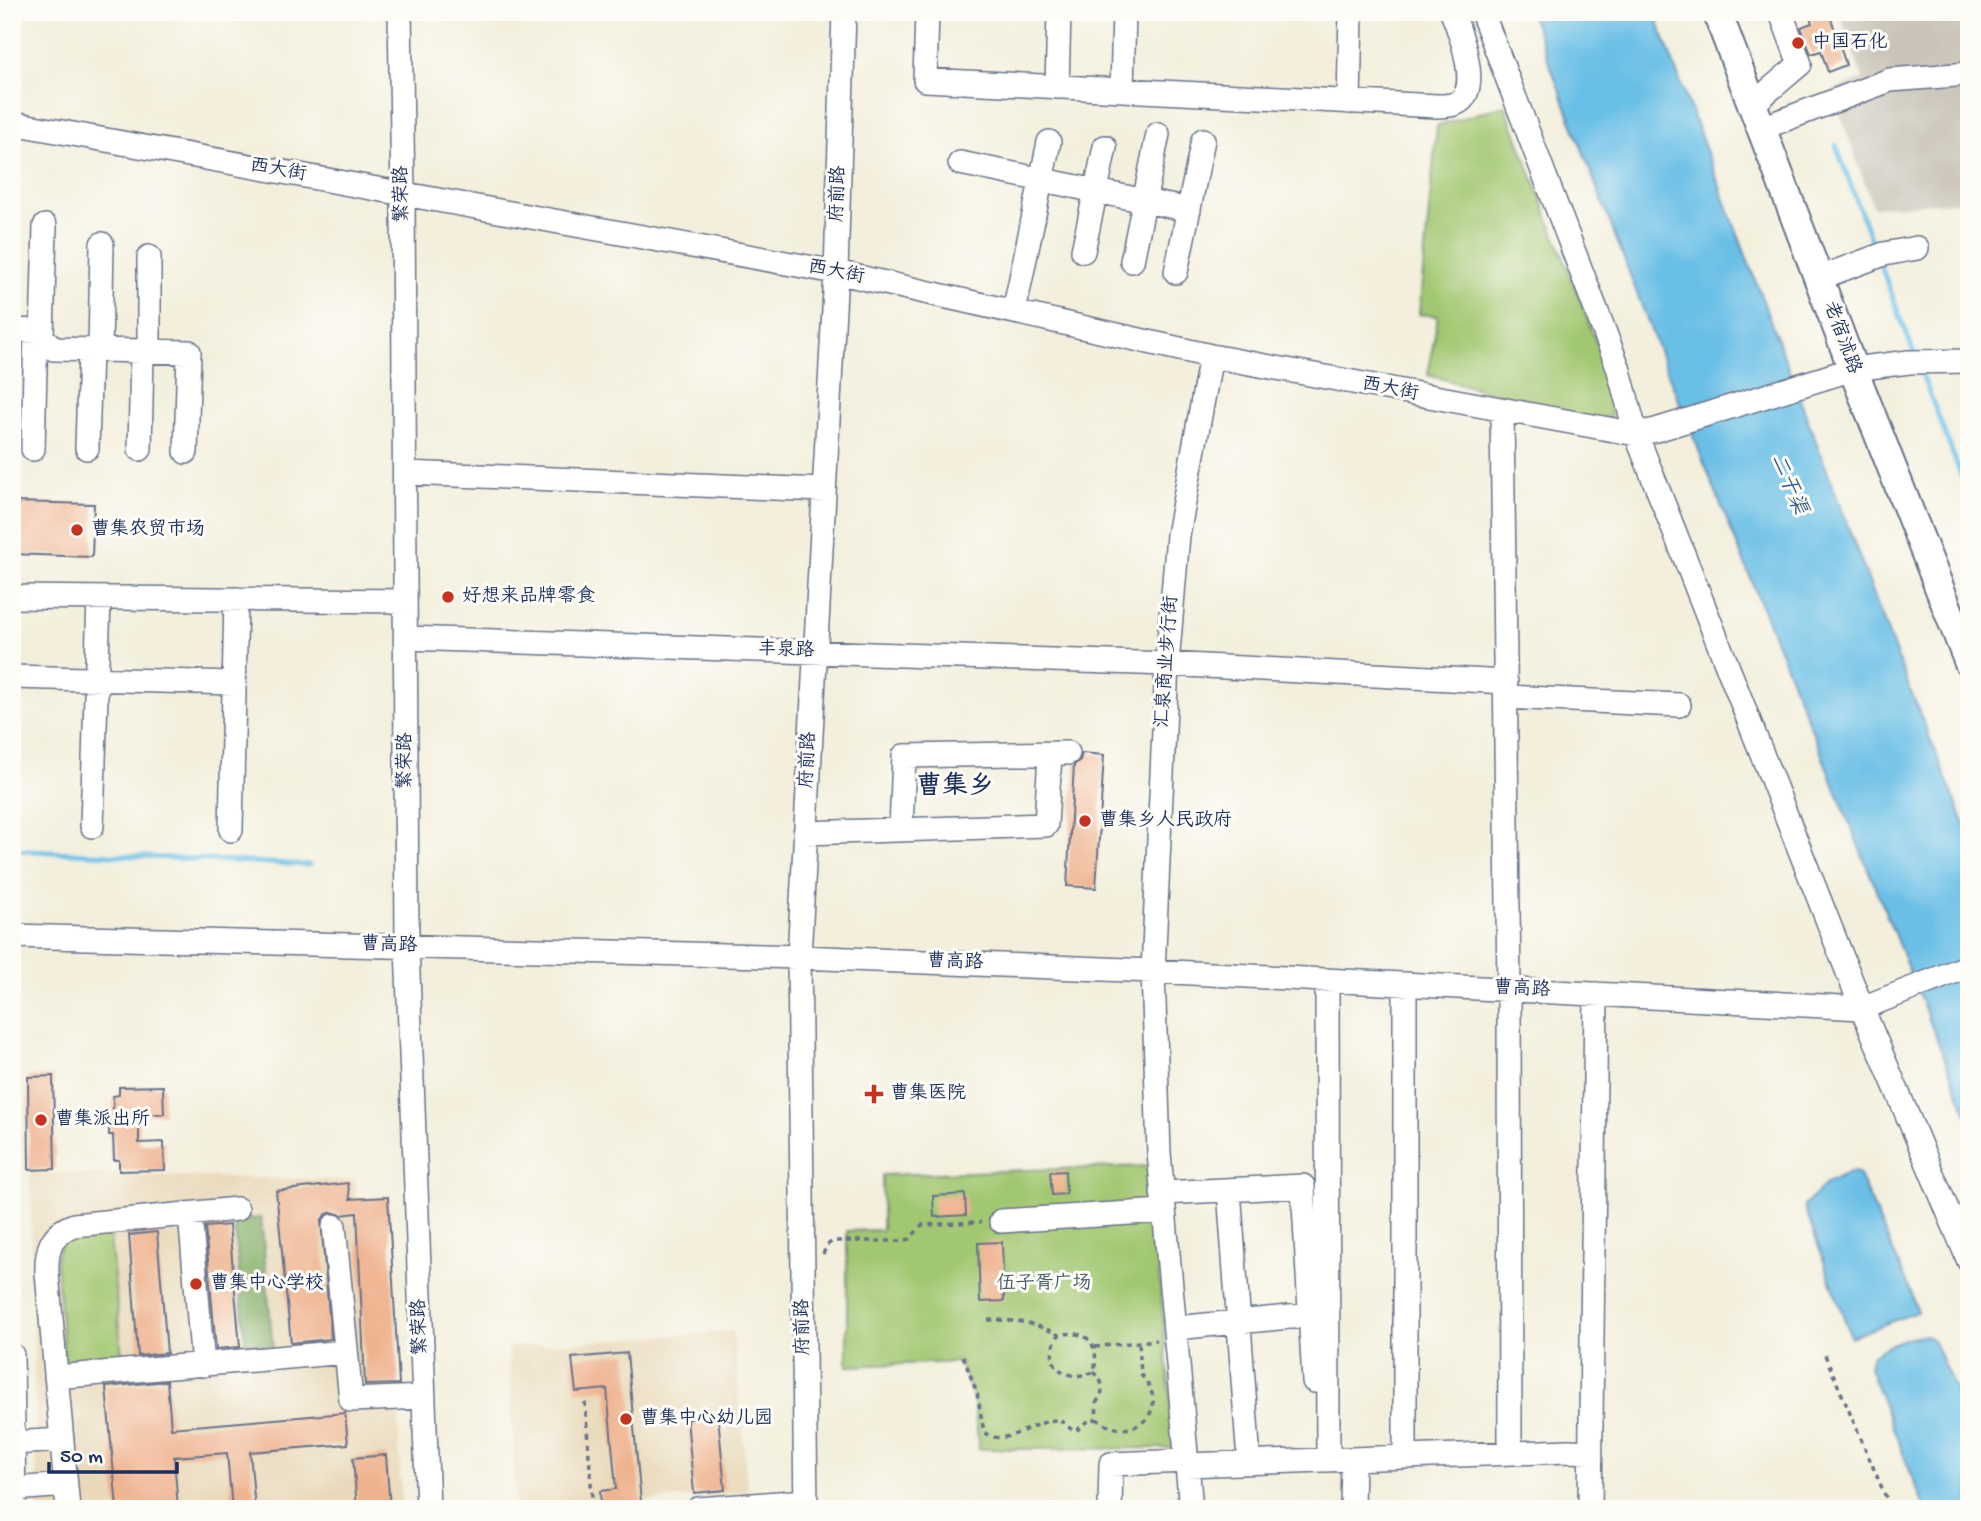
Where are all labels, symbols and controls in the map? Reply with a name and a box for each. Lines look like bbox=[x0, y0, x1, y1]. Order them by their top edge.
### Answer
place label: 中国石化 bbox=[1812, 31, 1888, 55]
marker: 中国石化 bbox=[1790, 35, 1806, 51]
street label: 西大街 bbox=[248, 154, 308, 187]
street label: 繁荣路 bbox=[390, 165, 415, 223]
street label: 府前路 bbox=[826, 165, 851, 223]
street label: 西大街 bbox=[806, 255, 866, 290]
street label: 老宿沭路 bbox=[1817, 298, 1866, 378]
street label: 西大街 bbox=[1360, 372, 1420, 407]
water label: 二干渠 bbox=[1763, 451, 1813, 521]
place label: 曹集农贸市场 bbox=[91, 517, 205, 542]
marker: 曹集农贸市场 bbox=[69, 522, 85, 538]
place label: 好想来品牌零食 bbox=[462, 585, 595, 609]
marker: 好想来品牌零食 bbox=[440, 589, 456, 605]
street label: 汇泉商业步行街 bbox=[1151, 595, 1184, 729]
street label: 丰泉路 bbox=[757, 638, 815, 663]
street label: 府前路 bbox=[795, 731, 822, 789]
street label: 繁荣路 bbox=[394, 732, 418, 790]
district label: 曹集乡 bbox=[916, 771, 994, 804]
place label: 曹集乡人民政府 bbox=[1099, 809, 1232, 833]
marker: 曹集乡人民政府 bbox=[1077, 813, 1093, 829]
street label: 曹高路 bbox=[360, 933, 418, 958]
street label: 曹高路 bbox=[926, 950, 984, 975]
street label: 曹高路 bbox=[1493, 976, 1551, 1003]
place label: 曹集医院 bbox=[890, 1082, 966, 1106]
marker: 曹集医院 bbox=[864, 1084, 884, 1104]
place label: 曹集派出所 bbox=[55, 1108, 150, 1132]
marker: 曹集派出所 bbox=[33, 1112, 49, 1128]
place label: 曹集中心学校 bbox=[210, 1272, 324, 1296]
park label: 伍子胥广场 bbox=[996, 1272, 1092, 1296]
marker: 曹集中心学校 bbox=[188, 1276, 204, 1292]
street label: 繁荣路 bbox=[408, 1298, 433, 1356]
street label: 府前路 bbox=[791, 1298, 816, 1356]
place label: 曹集中心幼儿园 bbox=[640, 1407, 773, 1431]
marker: 曹集中心幼儿园 bbox=[618, 1411, 634, 1427]
scale bar bbox=[49, 1430, 177, 1474]
text: 50 m bbox=[60, 1446, 103, 1471]

